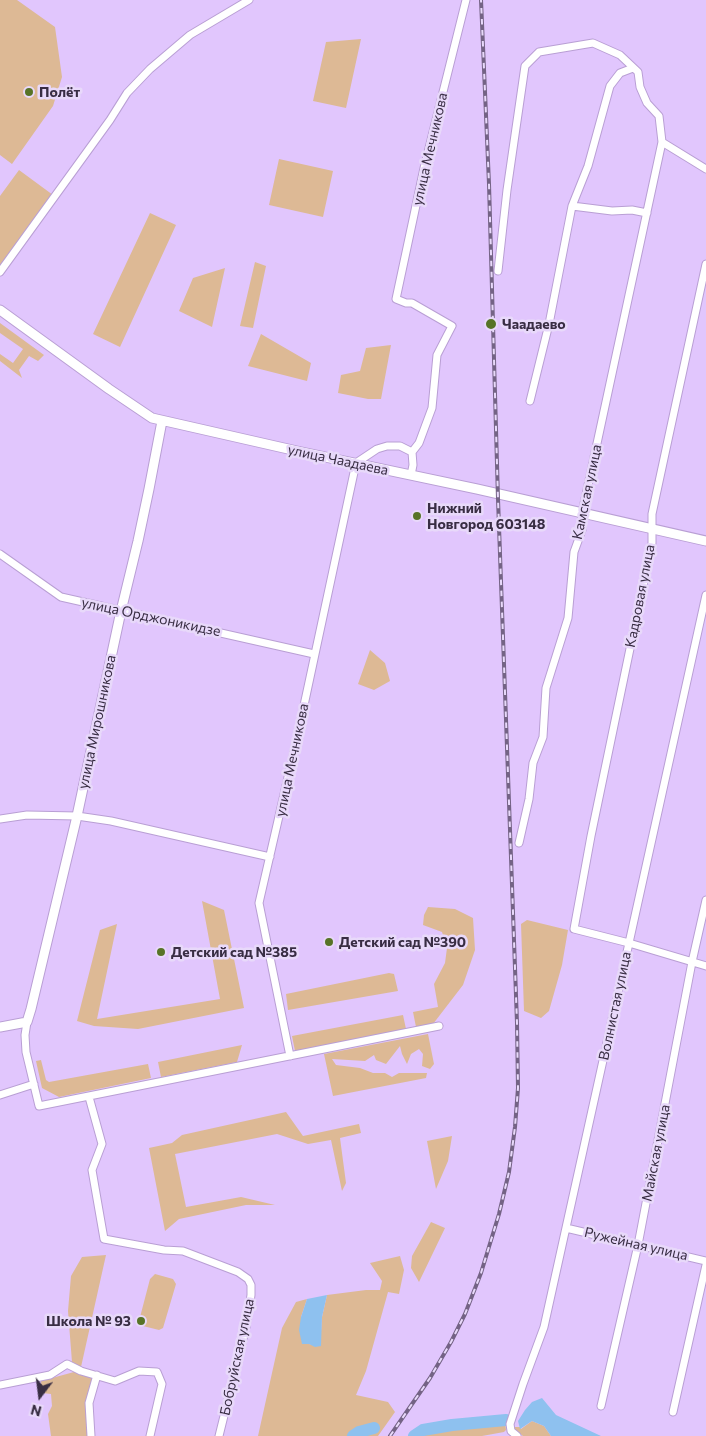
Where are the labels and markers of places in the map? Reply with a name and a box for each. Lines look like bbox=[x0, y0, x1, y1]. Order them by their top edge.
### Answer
place label: Полёт bbox=[39, 84, 80, 100]
marker: Полёт bbox=[23, 86, 35, 98]
place label: Чаадаево bbox=[502, 316, 566, 332]
marker: Чаадаево bbox=[484, 317, 498, 331]
place label: Нижний Новгород 603148 bbox=[427, 500, 545, 532]
marker: Нижний Новгород 603148 bbox=[411, 510, 423, 522]
place label: Детский сад №390 bbox=[339, 934, 466, 950]
marker: Детский сад №390 bbox=[323, 936, 335, 948]
place label: Детский сад №385 bbox=[171, 944, 297, 960]
marker: Детский сад №385 bbox=[155, 946, 167, 958]
place label: Школа № 93 bbox=[46, 1313, 131, 1329]
marker: Школа № 93 bbox=[135, 1315, 147, 1327]

